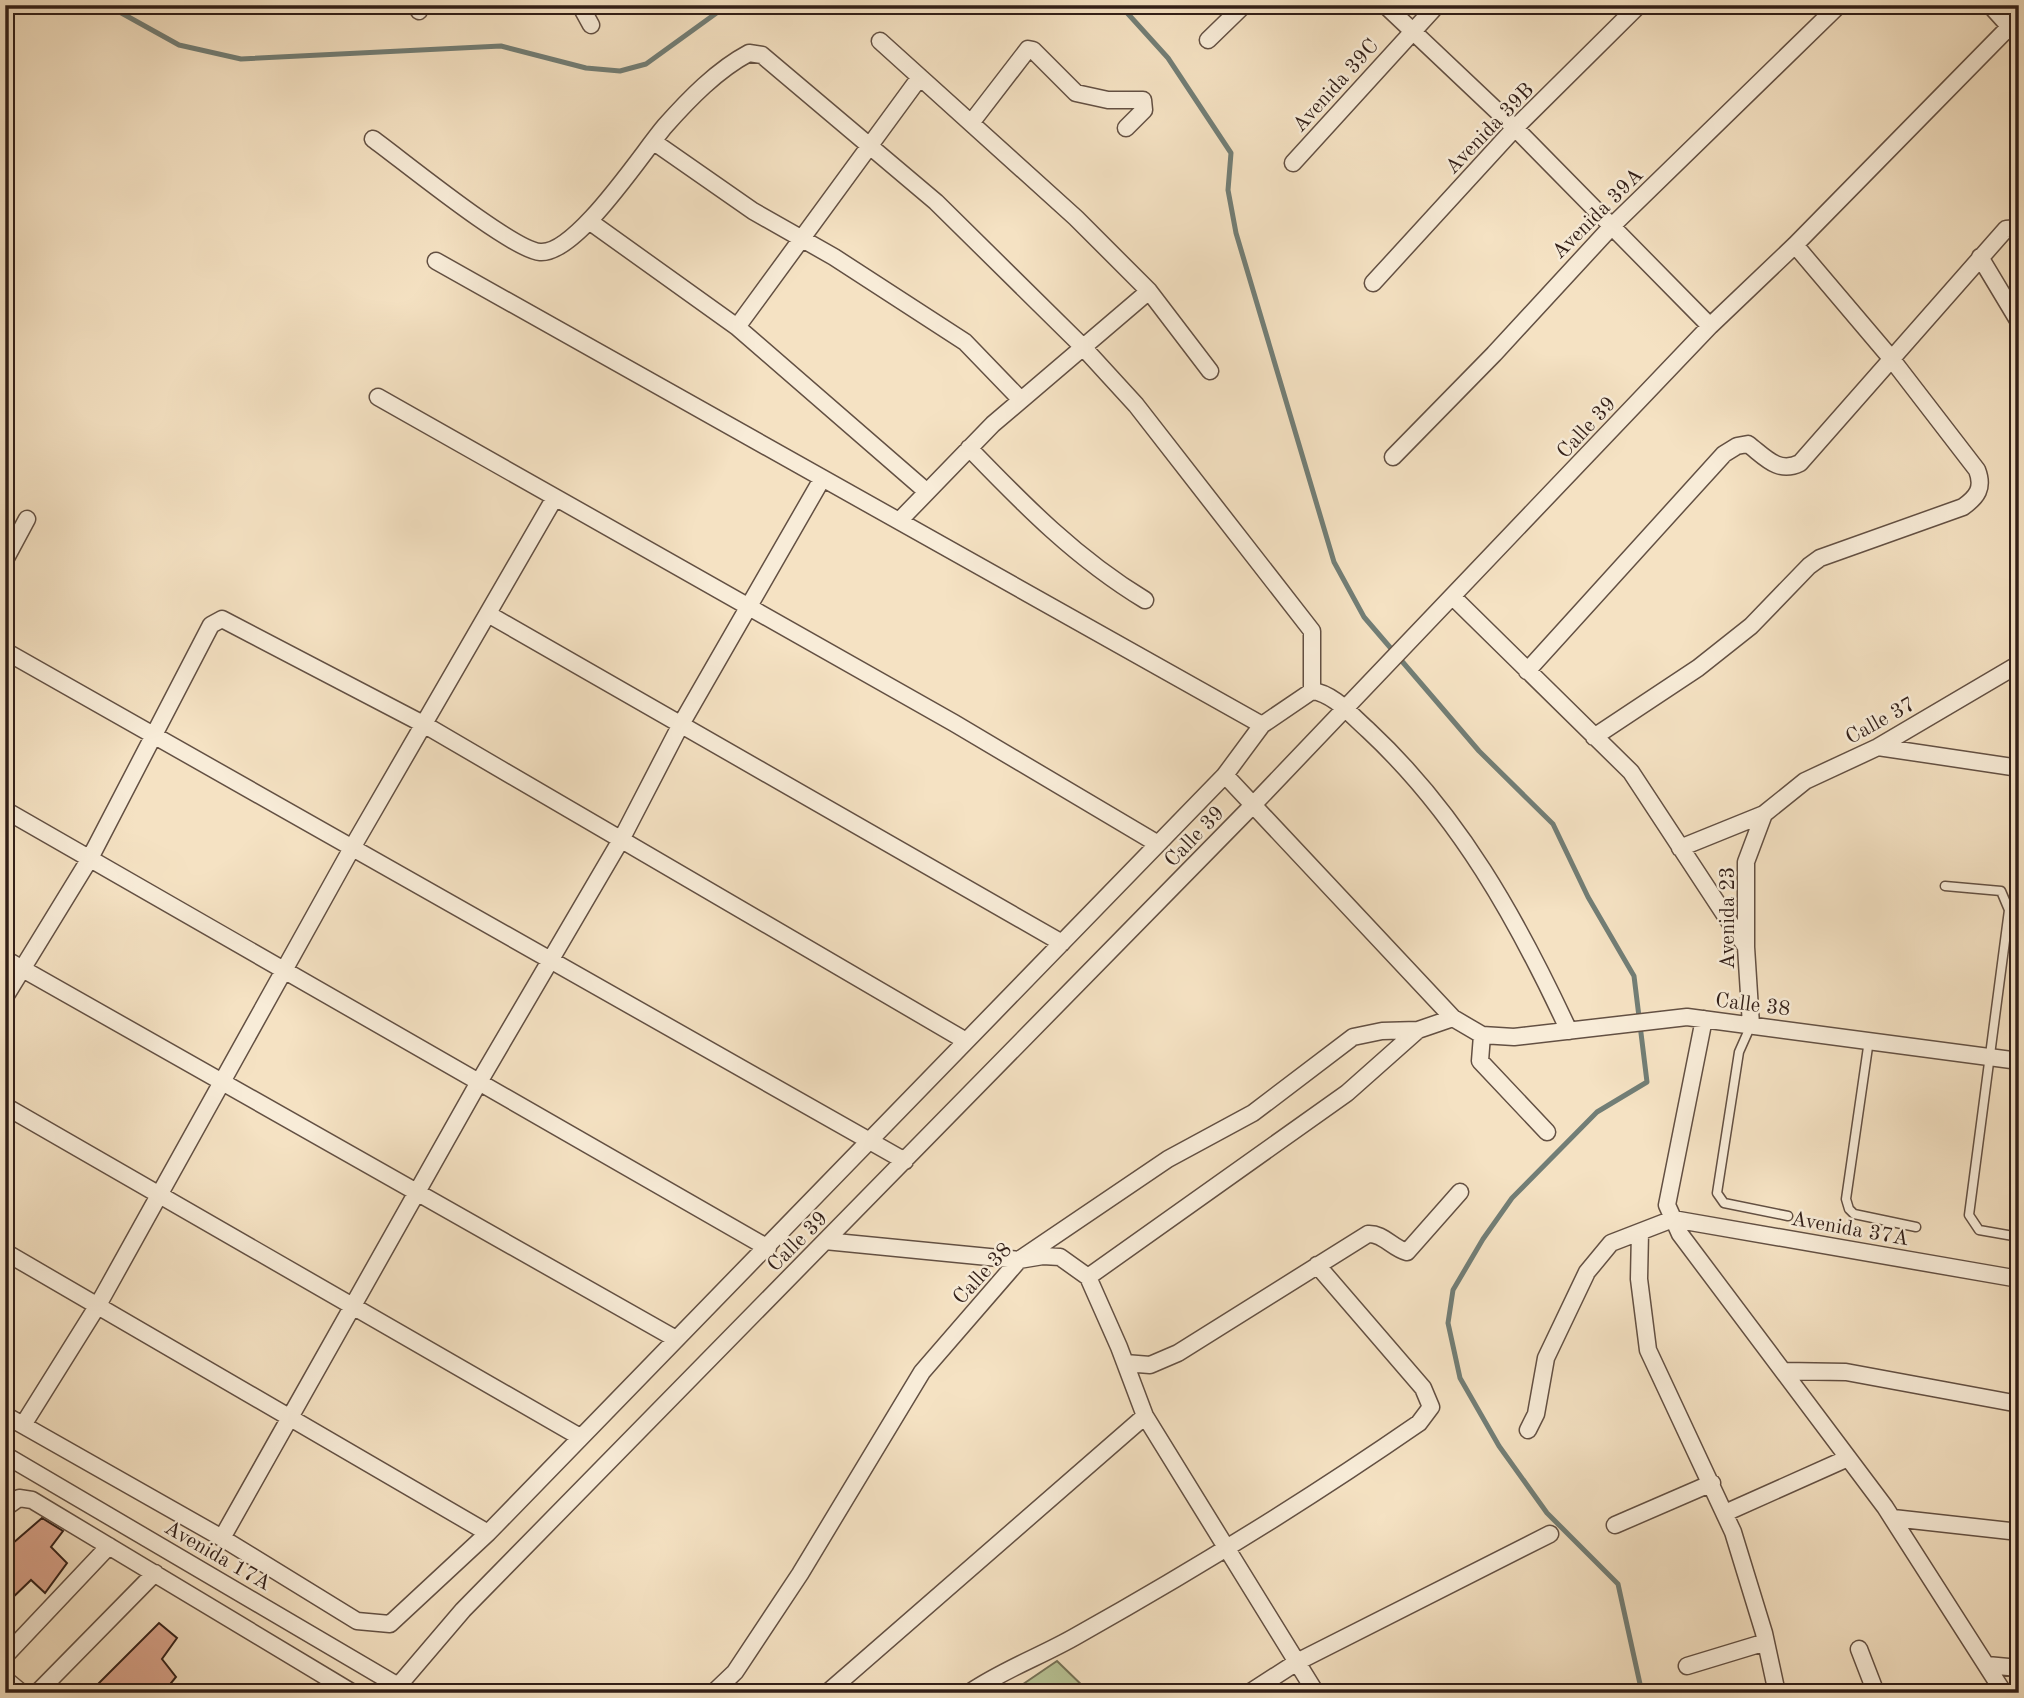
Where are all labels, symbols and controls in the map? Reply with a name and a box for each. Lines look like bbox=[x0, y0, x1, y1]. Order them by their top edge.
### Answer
street label: Avenida 39C bbox=[1289, 35, 1383, 137]
street label: Avenida 39B bbox=[1442, 79, 1538, 179]
street label: Avenida 39A bbox=[1549, 165, 1648, 264]
street label: Calle 39 bbox=[1554, 393, 1621, 463]
street label: Calle 37 bbox=[1843, 694, 1919, 749]
street label: Calle 39 bbox=[1161, 803, 1229, 872]
street label: Avenida 23 bbox=[1718, 866, 1739, 970]
street label: Calle 38 bbox=[1714, 990, 1792, 1021]
street label: Calle 39 bbox=[764, 1208, 832, 1276]
street label: Avenida 37A bbox=[1789, 1209, 1910, 1250]
street label: Calle 38 bbox=[950, 1239, 1017, 1309]
street label: Avenida 17A bbox=[160, 1517, 274, 1595]

